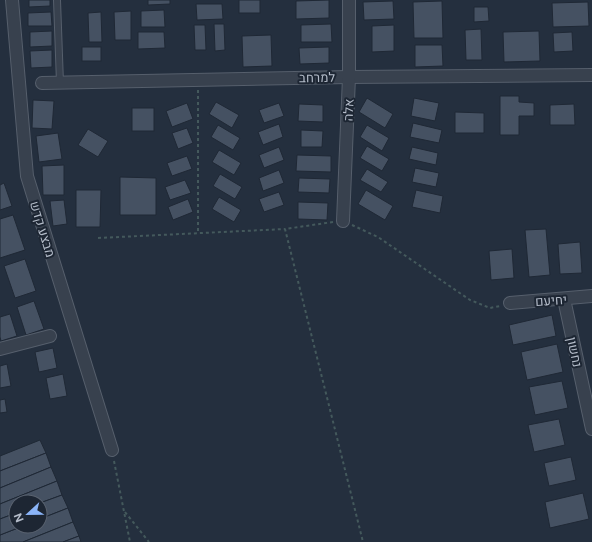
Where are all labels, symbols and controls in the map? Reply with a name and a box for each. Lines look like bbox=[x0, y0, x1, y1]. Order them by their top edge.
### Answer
street label: למרחב bbox=[299, 70, 335, 85]
street label: אלה bbox=[340, 98, 357, 122]
street label: מבצע קדש bbox=[27, 199, 58, 259]
street label: יחיעם bbox=[535, 292, 567, 309]
street label: נחשון bbox=[564, 336, 585, 369]
north arrow bbox=[8, 494, 48, 534]
text: N bbox=[12, 512, 26, 524]

